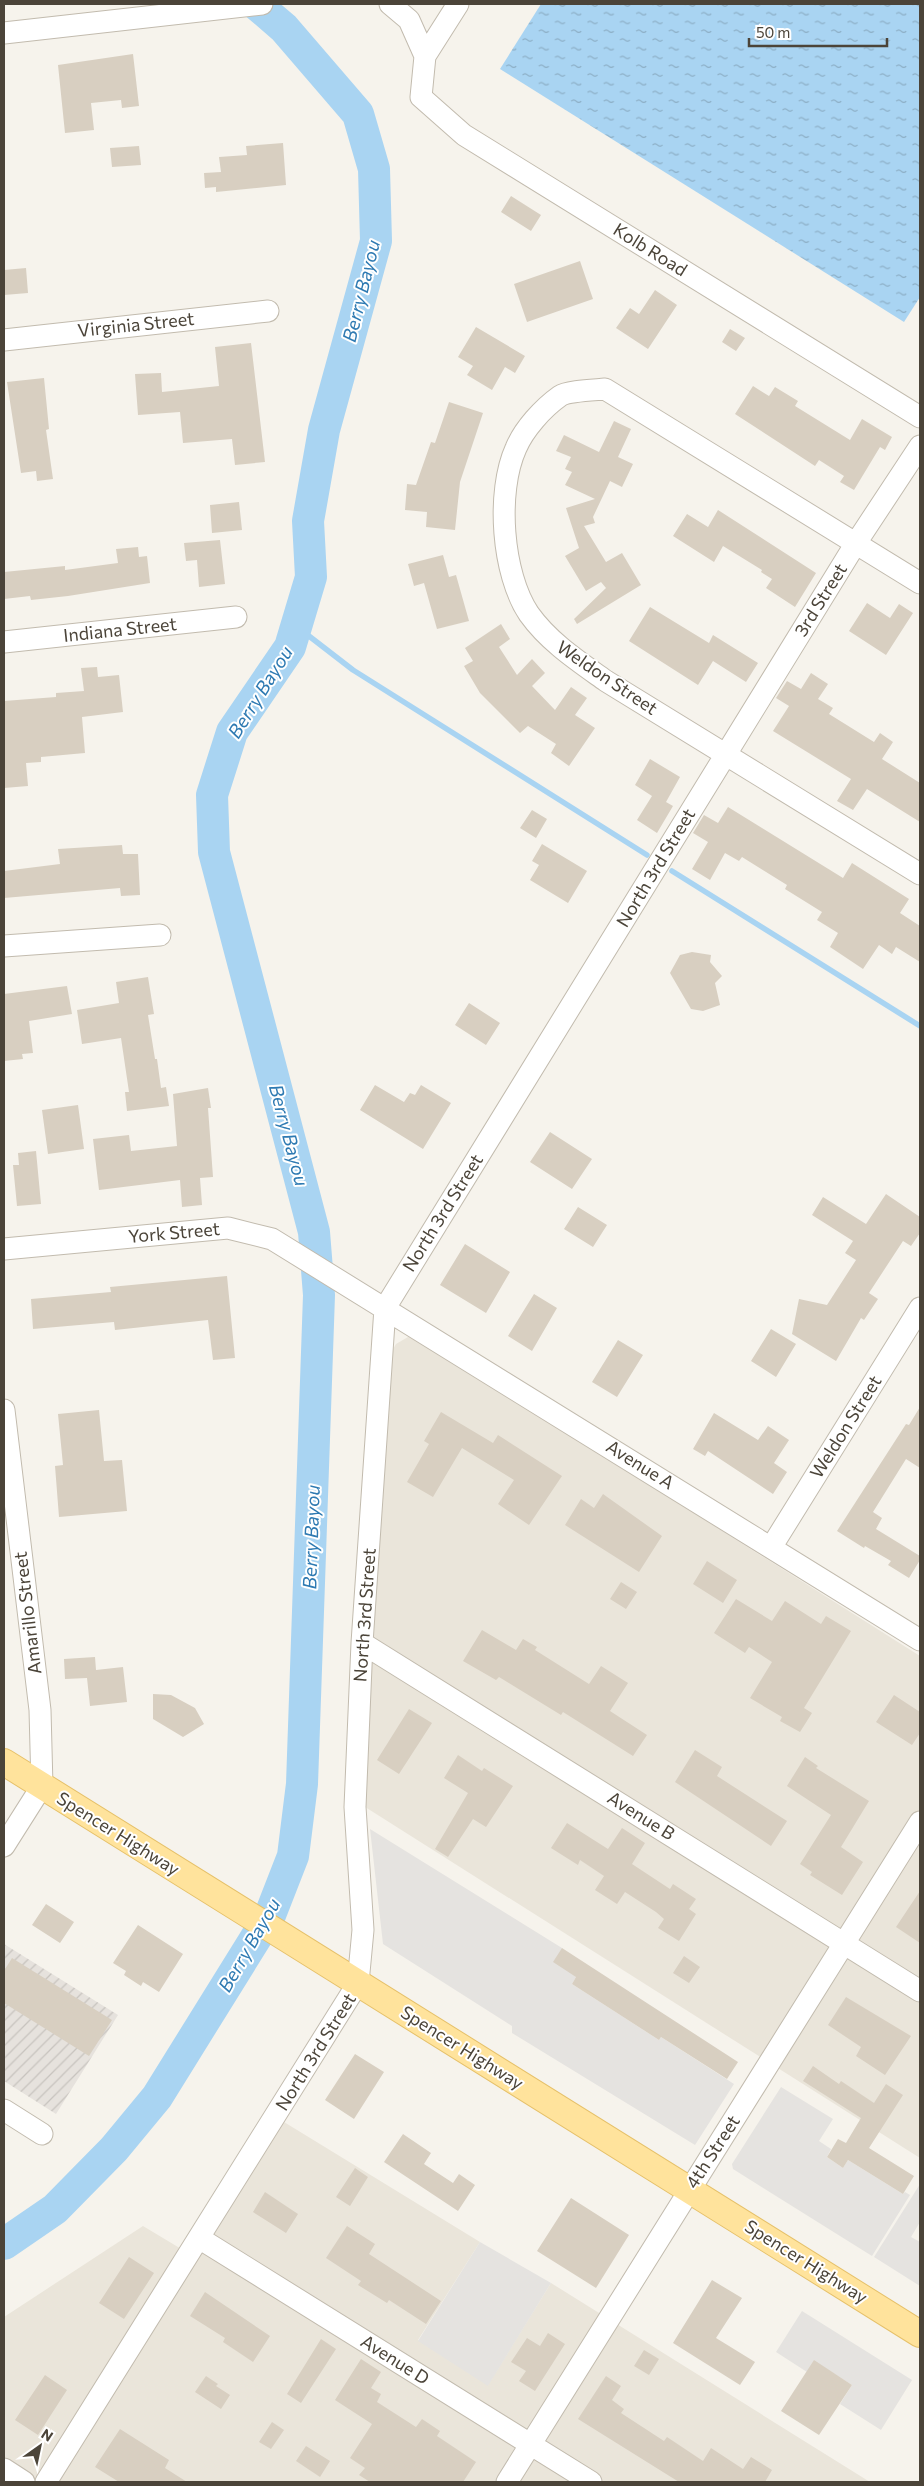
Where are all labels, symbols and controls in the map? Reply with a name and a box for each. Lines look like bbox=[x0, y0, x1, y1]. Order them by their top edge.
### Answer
scale bar bbox=[749, 15, 886, 47]
text: 50 m bbox=[756, 23, 790, 41]
street label: Kolb Road bbox=[610, 218, 692, 280]
water label: Berry Bayou bbox=[337, 237, 384, 344]
street label: Virginia Street bbox=[76, 307, 195, 341]
street label: 3rd Street bbox=[789, 559, 851, 640]
street label: Indiana Street bbox=[62, 612, 178, 646]
street label: Weldon Street bbox=[553, 635, 662, 719]
water label: Berry Bayou bbox=[222, 641, 297, 742]
street label: North 3rd Street bbox=[611, 804, 699, 931]
water label: Berry Bayou bbox=[265, 1082, 314, 1189]
street label: North 3rd Street bbox=[397, 1150, 487, 1275]
street label: York Street bbox=[127, 1217, 221, 1247]
street label: Weldon Street bbox=[805, 1371, 885, 1482]
street label: Avenue A bbox=[603, 1435, 679, 1494]
water label: Berry Bayou bbox=[297, 1484, 324, 1590]
street label: North 3rd Street bbox=[348, 1547, 380, 1683]
street label: Amarillo Street bbox=[9, 1550, 45, 1676]
street label: Avenue B bbox=[604, 1786, 679, 1844]
street label: Spencer Highway bbox=[53, 1787, 184, 1880]
water label: Berry Bayou bbox=[213, 1893, 285, 1996]
street label: North 3rd Street bbox=[270, 1989, 360, 2114]
street label: Spencer Highway bbox=[397, 2001, 528, 2094]
street label: 4th Street bbox=[680, 2111, 744, 2192]
street label: Spencer Highway bbox=[741, 2215, 872, 2308]
street label: Avenue D bbox=[357, 2329, 434, 2389]
north arrow bbox=[15, 2421, 65, 2471]
text: N bbox=[38, 2425, 56, 2445]

